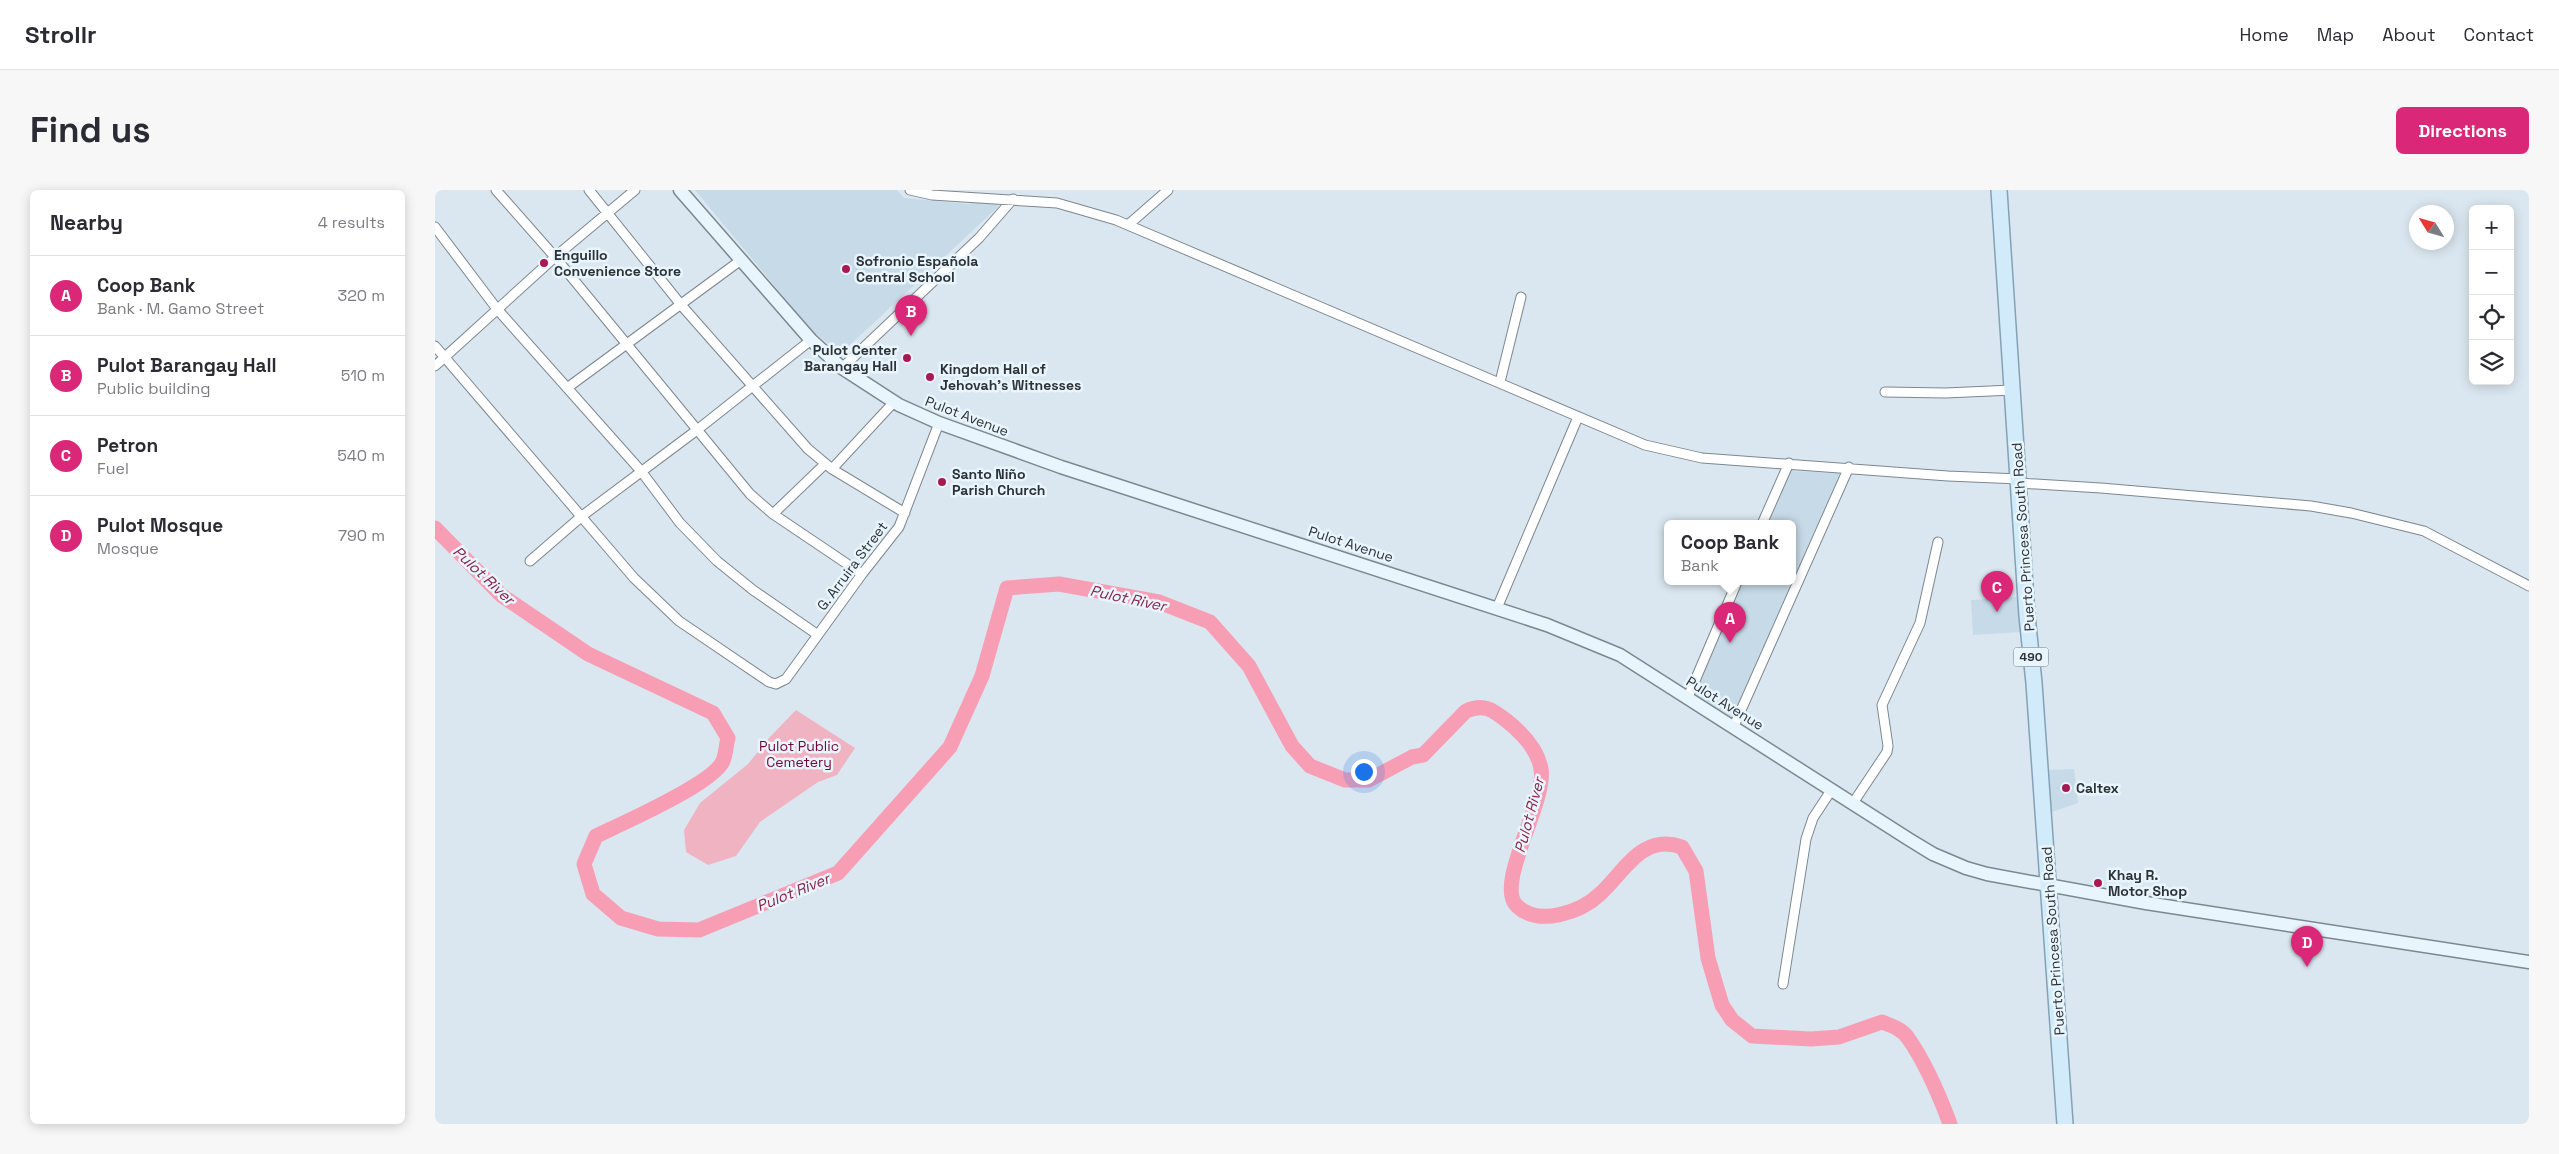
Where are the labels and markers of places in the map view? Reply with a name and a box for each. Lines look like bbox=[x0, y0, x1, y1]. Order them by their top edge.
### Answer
place label: Enguillo Convenience Store bbox=[554, 246, 681, 280]
place label: Sofronio Española Central School bbox=[856, 252, 978, 286]
marker: Enguillo Convenience Store bbox=[538, 257, 550, 269]
marker: Sofronio Española Central School bbox=[840, 263, 852, 275]
pin: B bbox=[895, 295, 927, 336]
place label: Pulot Center Barangay Hall bbox=[804, 341, 897, 375]
marker: Pulot Center Barangay Hall bbox=[901, 352, 913, 364]
place label: Kingdom Hall of Jehovah's Witnesses bbox=[940, 360, 1081, 394]
marker: Kingdom Hall of Jehovah's Witnesses bbox=[924, 371, 936, 383]
place label: Santo Niño Parish Church bbox=[952, 465, 1045, 499]
marker: Santo Niño Parish Church bbox=[936, 476, 948, 488]
pin: C bbox=[1981, 571, 2013, 612]
pin: A bbox=[1714, 602, 1746, 643]
place label: Caltex bbox=[2076, 779, 2119, 797]
marker: Caltex bbox=[2060, 782, 2072, 794]
place label: Khay R. Motor Shop bbox=[2108, 866, 2187, 900]
marker: Khay R. Motor Shop bbox=[2092, 877, 2104, 889]
pin: D bbox=[2291, 926, 2323, 967]

